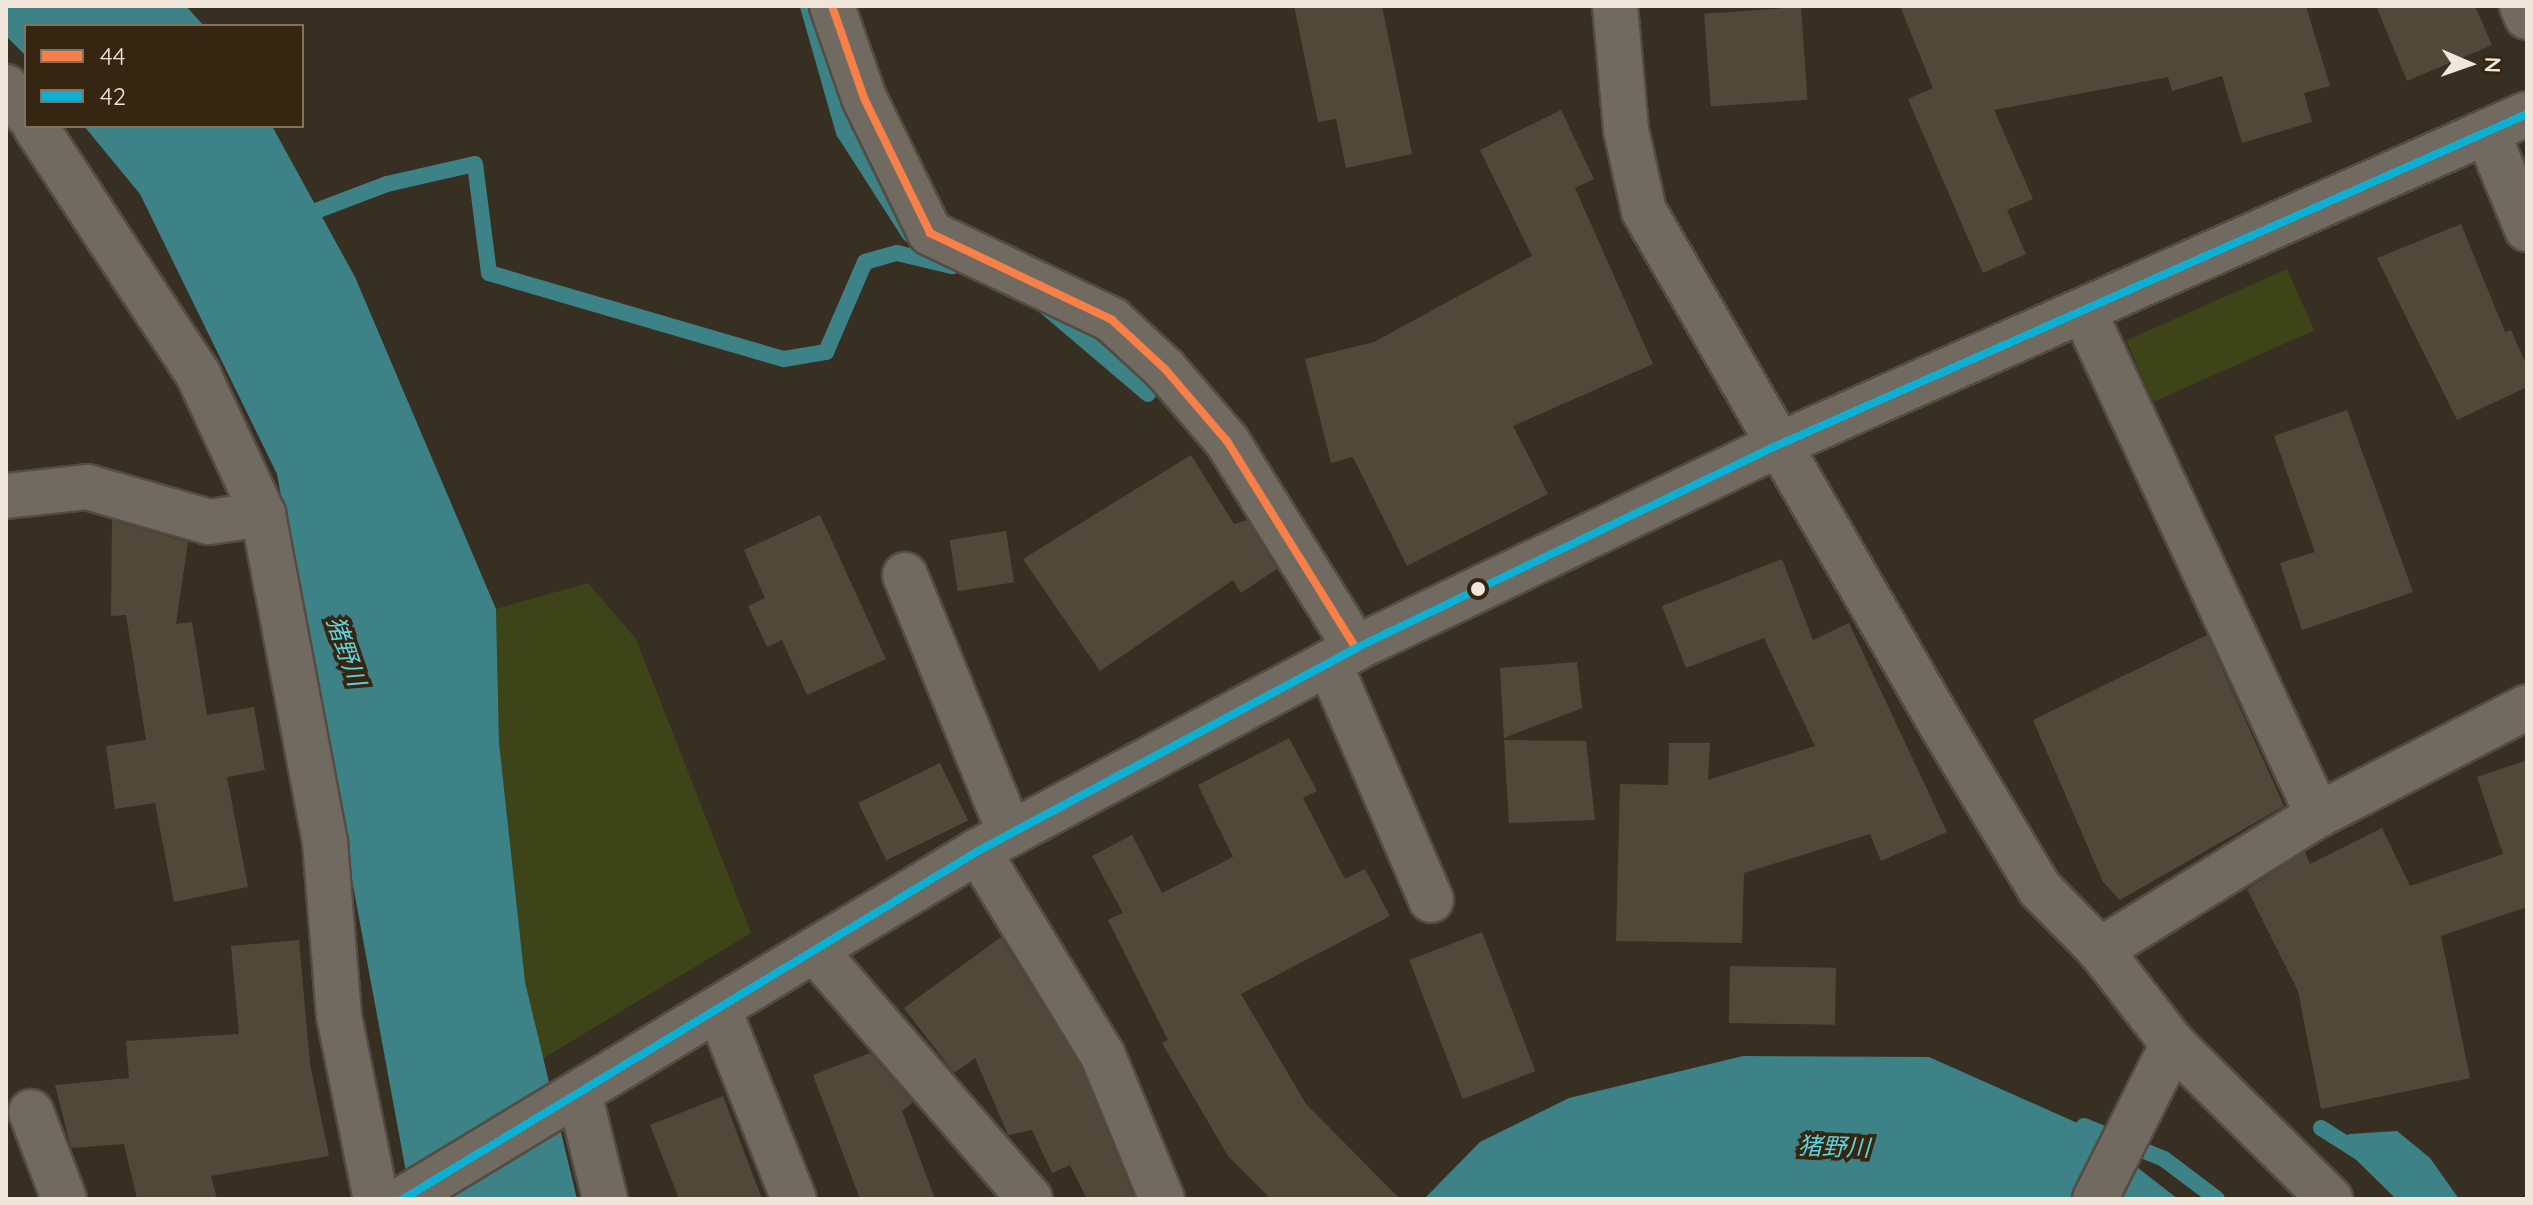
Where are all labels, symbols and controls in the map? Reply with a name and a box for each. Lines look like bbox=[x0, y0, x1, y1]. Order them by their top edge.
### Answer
legend bbox=[24, 24, 304, 128]
north arrow bbox=[2429, 24, 2509, 104]
text: 44 bbox=[100, 41, 125, 71]
text: N bbox=[2479, 56, 2507, 73]
text: 42 bbox=[100, 81, 126, 111]
unlabelled marker bbox=[1470, 581, 1486, 597]
water label: 猪野川 bbox=[321, 612, 371, 690]
water label: 猪野川 bbox=[1798, 1131, 1870, 1163]

